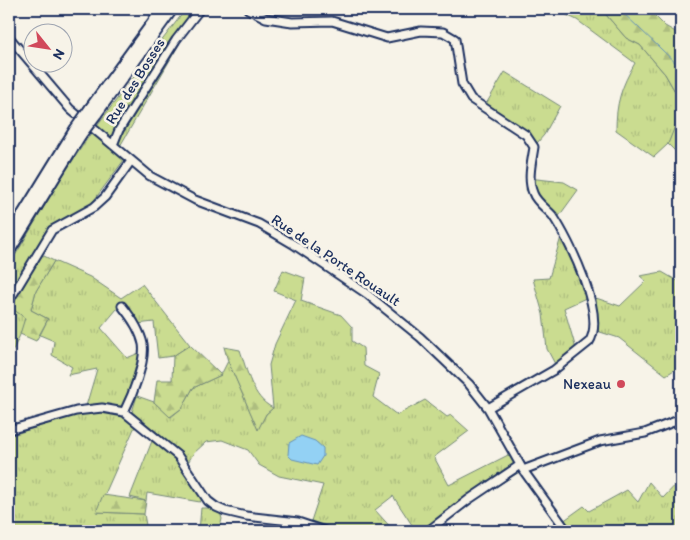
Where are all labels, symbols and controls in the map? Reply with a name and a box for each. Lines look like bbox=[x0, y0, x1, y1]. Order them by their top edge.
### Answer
north arrow bbox=[22, 22, 72, 72]
street label: Rue des Bosses bbox=[101, 34, 169, 127]
text: N bbox=[49, 46, 69, 63]
street label: Rue de la Porte Rouault bbox=[268, 210, 404, 310]
place label: Nexeau bbox=[563, 375, 611, 393]
marker: Nexeau bbox=[615, 378, 627, 390]

